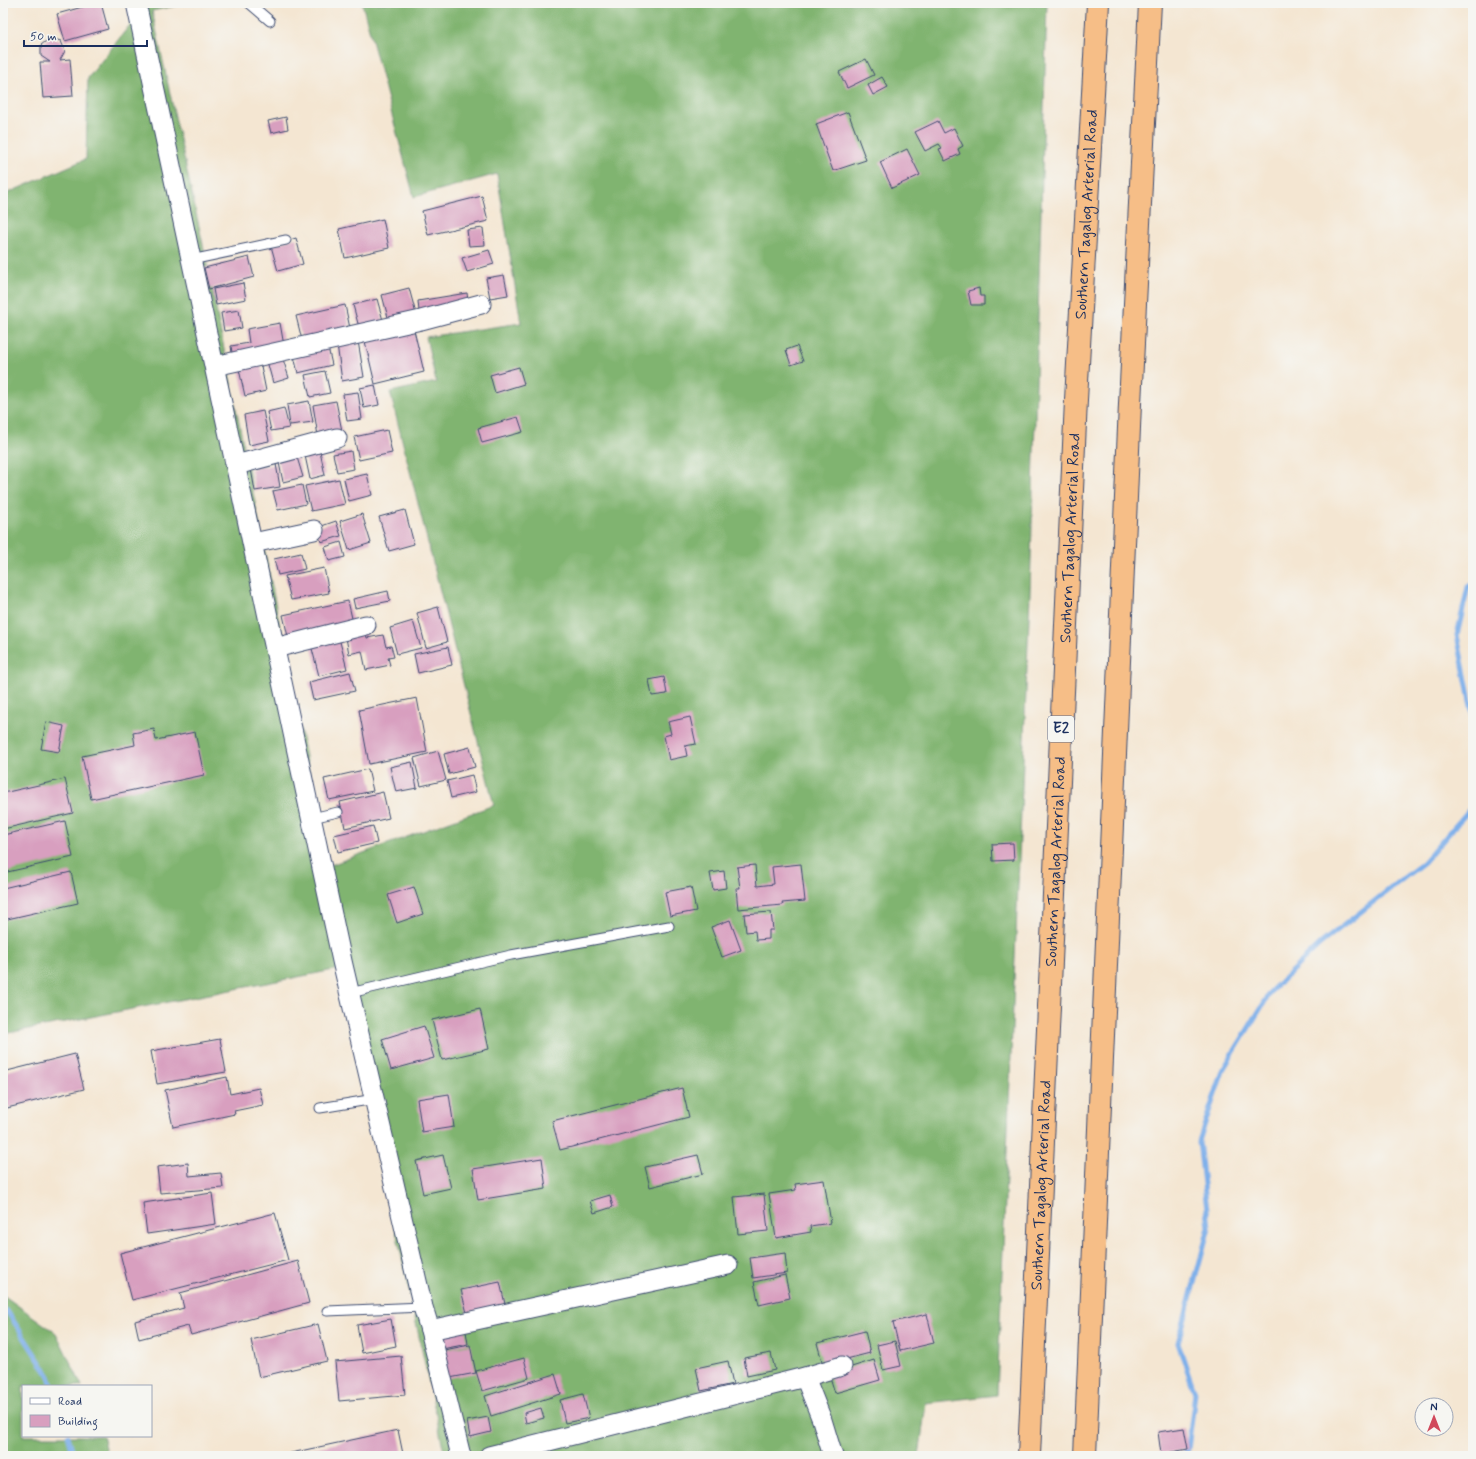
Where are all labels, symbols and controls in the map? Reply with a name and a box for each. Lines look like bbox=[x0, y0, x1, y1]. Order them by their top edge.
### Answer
scale bar bbox=[24, 22, 147, 48]
text: 50 m bbox=[30, 29, 57, 45]
street label: Southern Tagalog Arterial Road bbox=[1070, 109, 1103, 320]
street label: Southern Tagalog Arterial Road bbox=[1055, 432, 1085, 643]
road number: E2 bbox=[1048, 716, 1074, 742]
street label: Southern Tagalog Arterial Road bbox=[1040, 756, 1071, 967]
street label: Southern Tagalog Arterial Road bbox=[1026, 1080, 1056, 1291]
legend bbox=[22, 1385, 152, 1437]
text: Road bbox=[58, 1394, 82, 1410]
north arrow bbox=[1414, 1397, 1454, 1437]
text: N bbox=[1430, 1401, 1438, 1415]
text: Building bbox=[58, 1414, 98, 1431]

